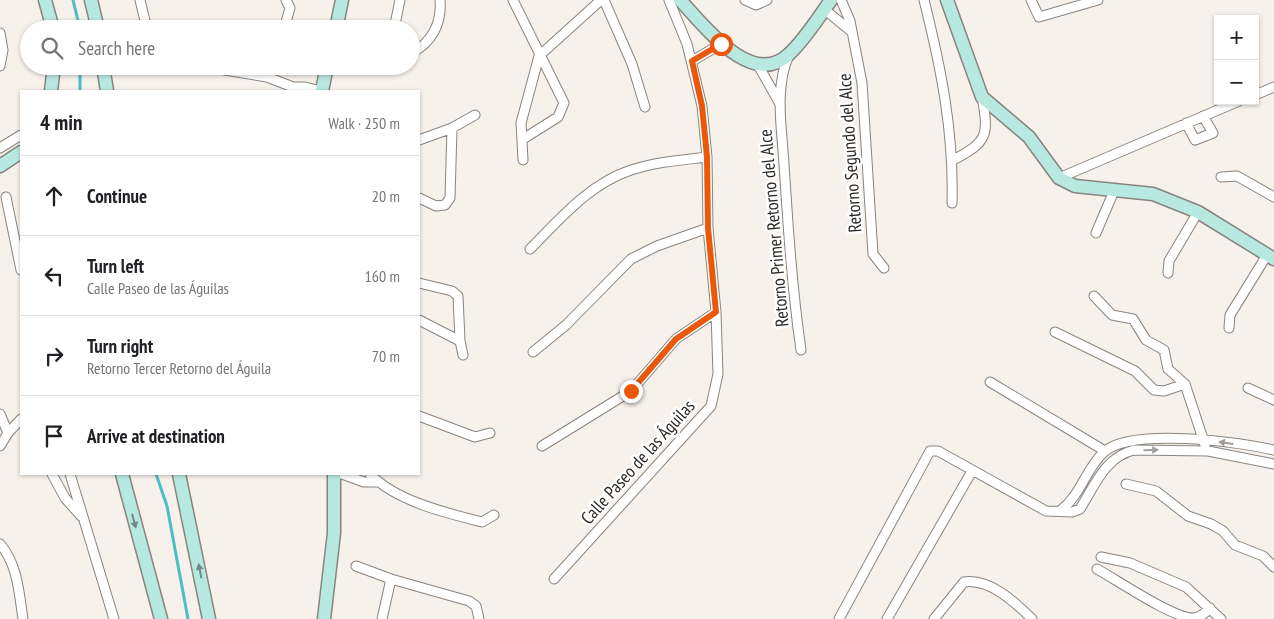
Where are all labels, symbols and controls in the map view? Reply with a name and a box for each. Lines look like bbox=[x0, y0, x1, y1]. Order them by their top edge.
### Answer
map controls bbox=[1214, 15, 1259, 105]
button: + bbox=[1214, 15, 1259, 60]
search box bbox=[20, 20, 420, 75]
route start bbox=[710, 33, 733, 56]
icon: search bbox=[38, 34, 66, 62]
text: Search here bbox=[78, 36, 155, 60]
button: − bbox=[1214, 60, 1259, 105]
street label: Retorno Segundo del Alce bbox=[832, 73, 867, 233]
text: 4 min bbox=[40, 109, 82, 136]
text: Walk · 250 m bbox=[328, 113, 400, 133]
street label: Retorno Primer Retorno del Alce bbox=[753, 128, 794, 328]
icon: ahead bbox=[40, 182, 68, 210]
text: Continue bbox=[87, 184, 147, 208]
text: 20 m bbox=[372, 186, 400, 206]
text: Turn left bbox=[87, 254, 144, 278]
icon: left bbox=[40, 262, 68, 290]
text: 160 m bbox=[365, 266, 400, 286]
text: Calle Paseo de las Águilas bbox=[87, 278, 229, 298]
text: Turn right bbox=[87, 334, 153, 358]
icon: right bbox=[40, 342, 68, 370]
text: 70 m bbox=[372, 346, 400, 366]
text: Retorno Tercer Retorno del Águila bbox=[87, 358, 271, 378]
route end bbox=[620, 380, 643, 403]
street label: Calle Paseo de las Águilas bbox=[576, 395, 700, 529]
icon: arrive bbox=[40, 422, 68, 450]
text: Arrive at destination bbox=[87, 424, 225, 448]
one-way arrow bbox=[1217, 439, 1233, 447]
one-way arrow bbox=[1143, 445, 1159, 453]
one-way arrow bbox=[131, 513, 139, 528]
one-way arrow bbox=[196, 564, 204, 579]

